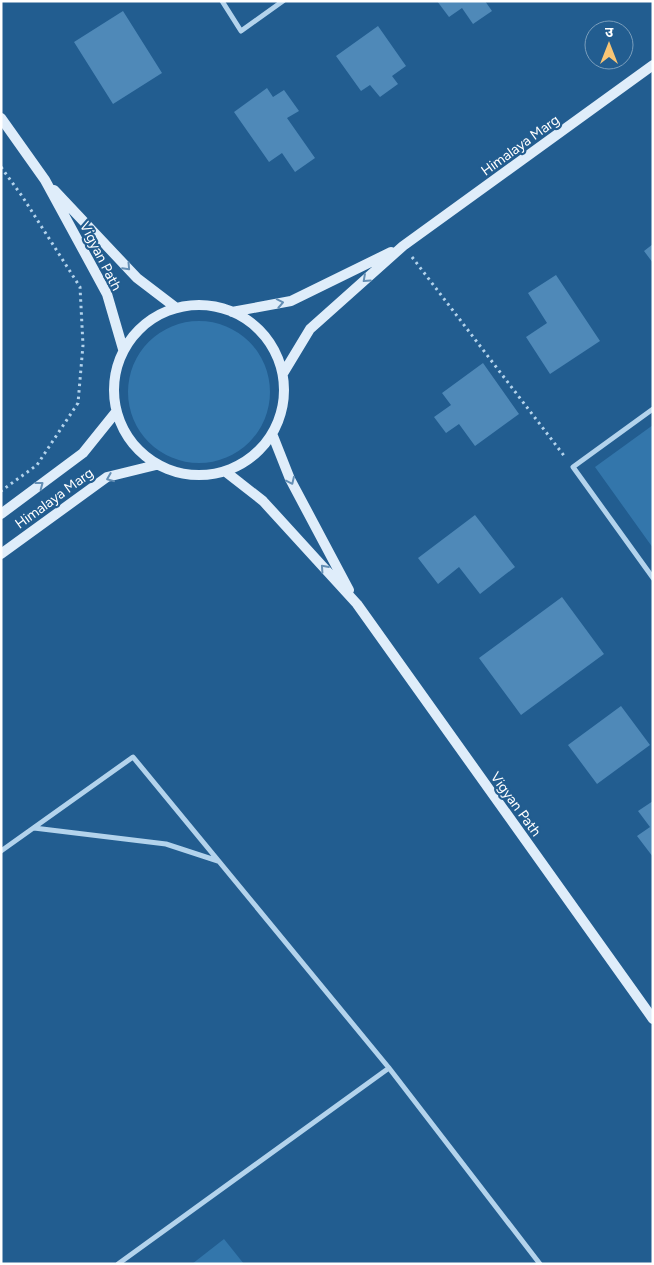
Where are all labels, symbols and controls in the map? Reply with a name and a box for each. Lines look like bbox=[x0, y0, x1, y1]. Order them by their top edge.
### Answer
north arrow bbox=[584, 20, 634, 70]
text: उ bbox=[605, 24, 614, 41]
street label: Himalaya Marg bbox=[478, 111, 563, 180]
street label: Vigyan Path bbox=[76, 219, 125, 294]
one-way arrow bbox=[121, 261, 130, 270]
one-way arrow bbox=[363, 273, 372, 282]
one-way arrow bbox=[276, 298, 285, 308]
street label: Himalaya Marg bbox=[12, 464, 97, 533]
one-way arrow bbox=[106, 472, 114, 482]
one-way arrow bbox=[285, 476, 295, 485]
one-way arrow bbox=[34, 482, 44, 491]
one-way arrow bbox=[321, 565, 330, 574]
street label: Vigyan Path bbox=[487, 769, 545, 840]

